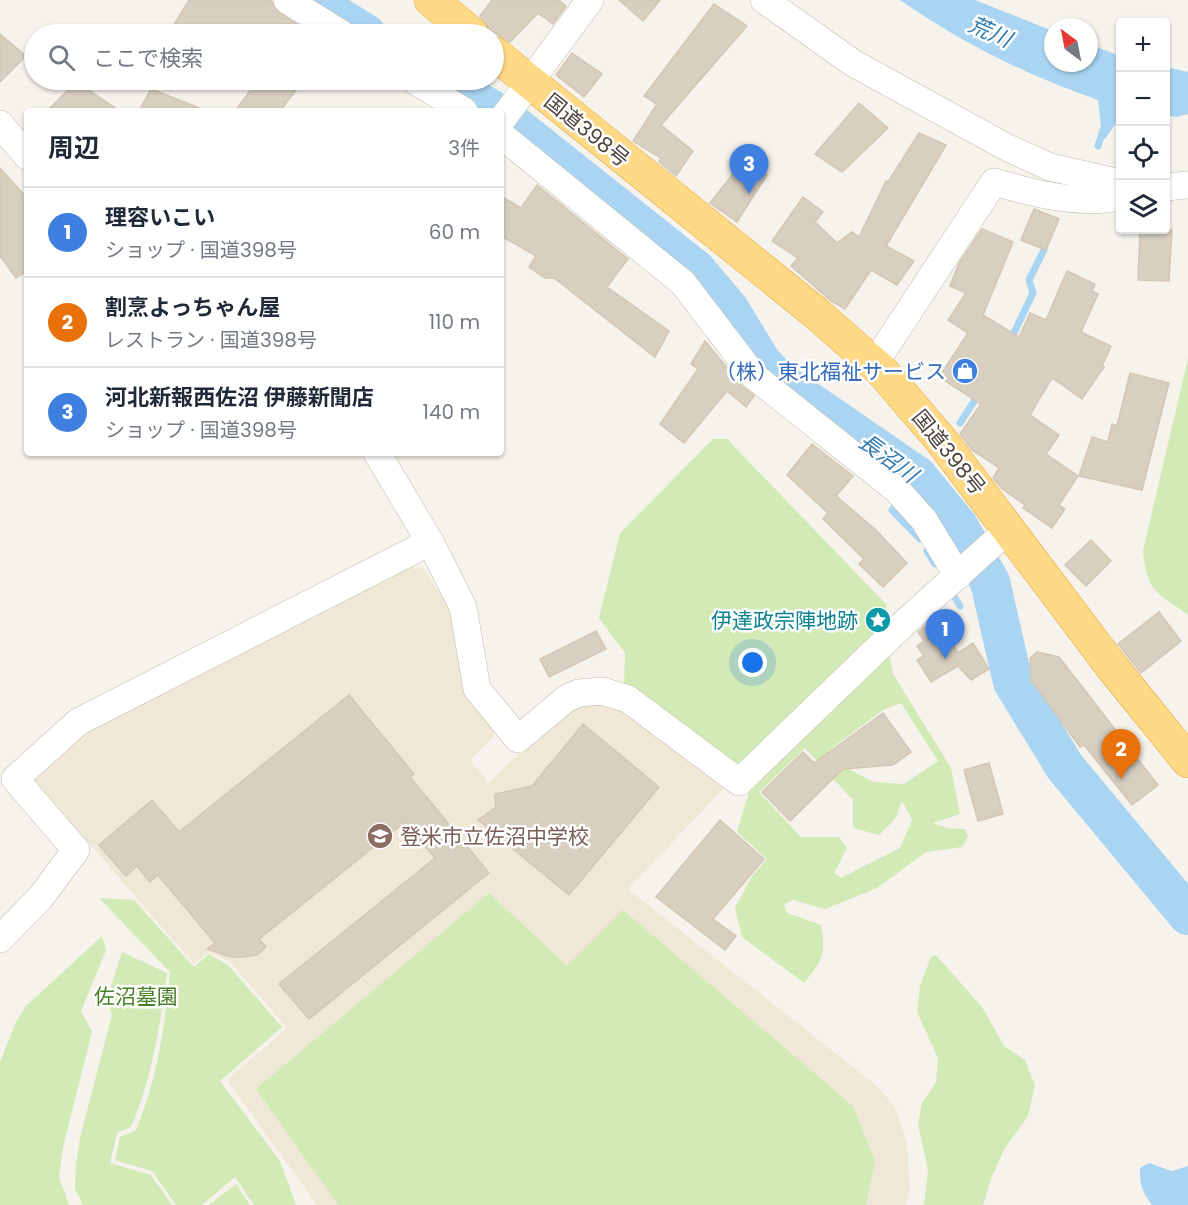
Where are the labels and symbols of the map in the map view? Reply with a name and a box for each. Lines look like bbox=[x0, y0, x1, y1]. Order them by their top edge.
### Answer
water label: 荒川 bbox=[964, 9, 1018, 56]
north arrow bbox=[1044, 18, 1098, 72]
street label: 国道398号 bbox=[538, 87, 636, 173]
pin: 3 bbox=[730, 144, 768, 194]
shop icon: （株）東北福祉サービス bbox=[950, 356, 980, 386]
place label: （株）東北福祉サービス bbox=[715, 357, 946, 386]
street label: 国道398号 bbox=[906, 403, 992, 501]
water label: 長沼川 bbox=[852, 426, 925, 491]
place icon: 伊達政宗陣地跡 bbox=[863, 605, 893, 635]
place label: 伊達政宗陣地跡 bbox=[711, 606, 858, 635]
pin: 1 bbox=[926, 610, 964, 659]
your location bbox=[738, 648, 767, 677]
pin: 2 bbox=[1102, 730, 1140, 779]
school or university icon: 登米市立佐沼中学校 bbox=[365, 821, 395, 851]
place label: 登米市立佐沼中学校 bbox=[400, 822, 589, 851]
park label: 佐沼墓園 bbox=[94, 982, 178, 1011]

